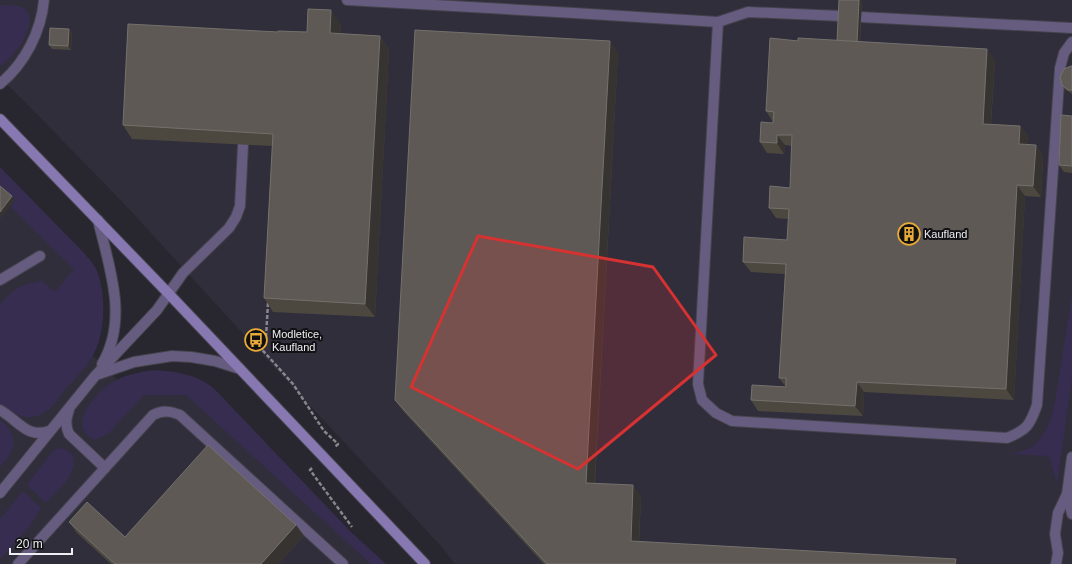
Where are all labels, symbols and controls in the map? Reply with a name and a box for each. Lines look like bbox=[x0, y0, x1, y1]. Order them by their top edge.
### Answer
building icon: Kaufland bbox=[896, 221, 922, 247]
place label: Kaufland bbox=[924, 228, 967, 240]
bus stop icon: Modletice, Kaufland bbox=[243, 327, 269, 353]
place label: Modletice, Kaufland bbox=[272, 328, 322, 353]
scale bar bbox=[10, 530, 72, 556]
text: 20 m bbox=[16, 537, 43, 551]

